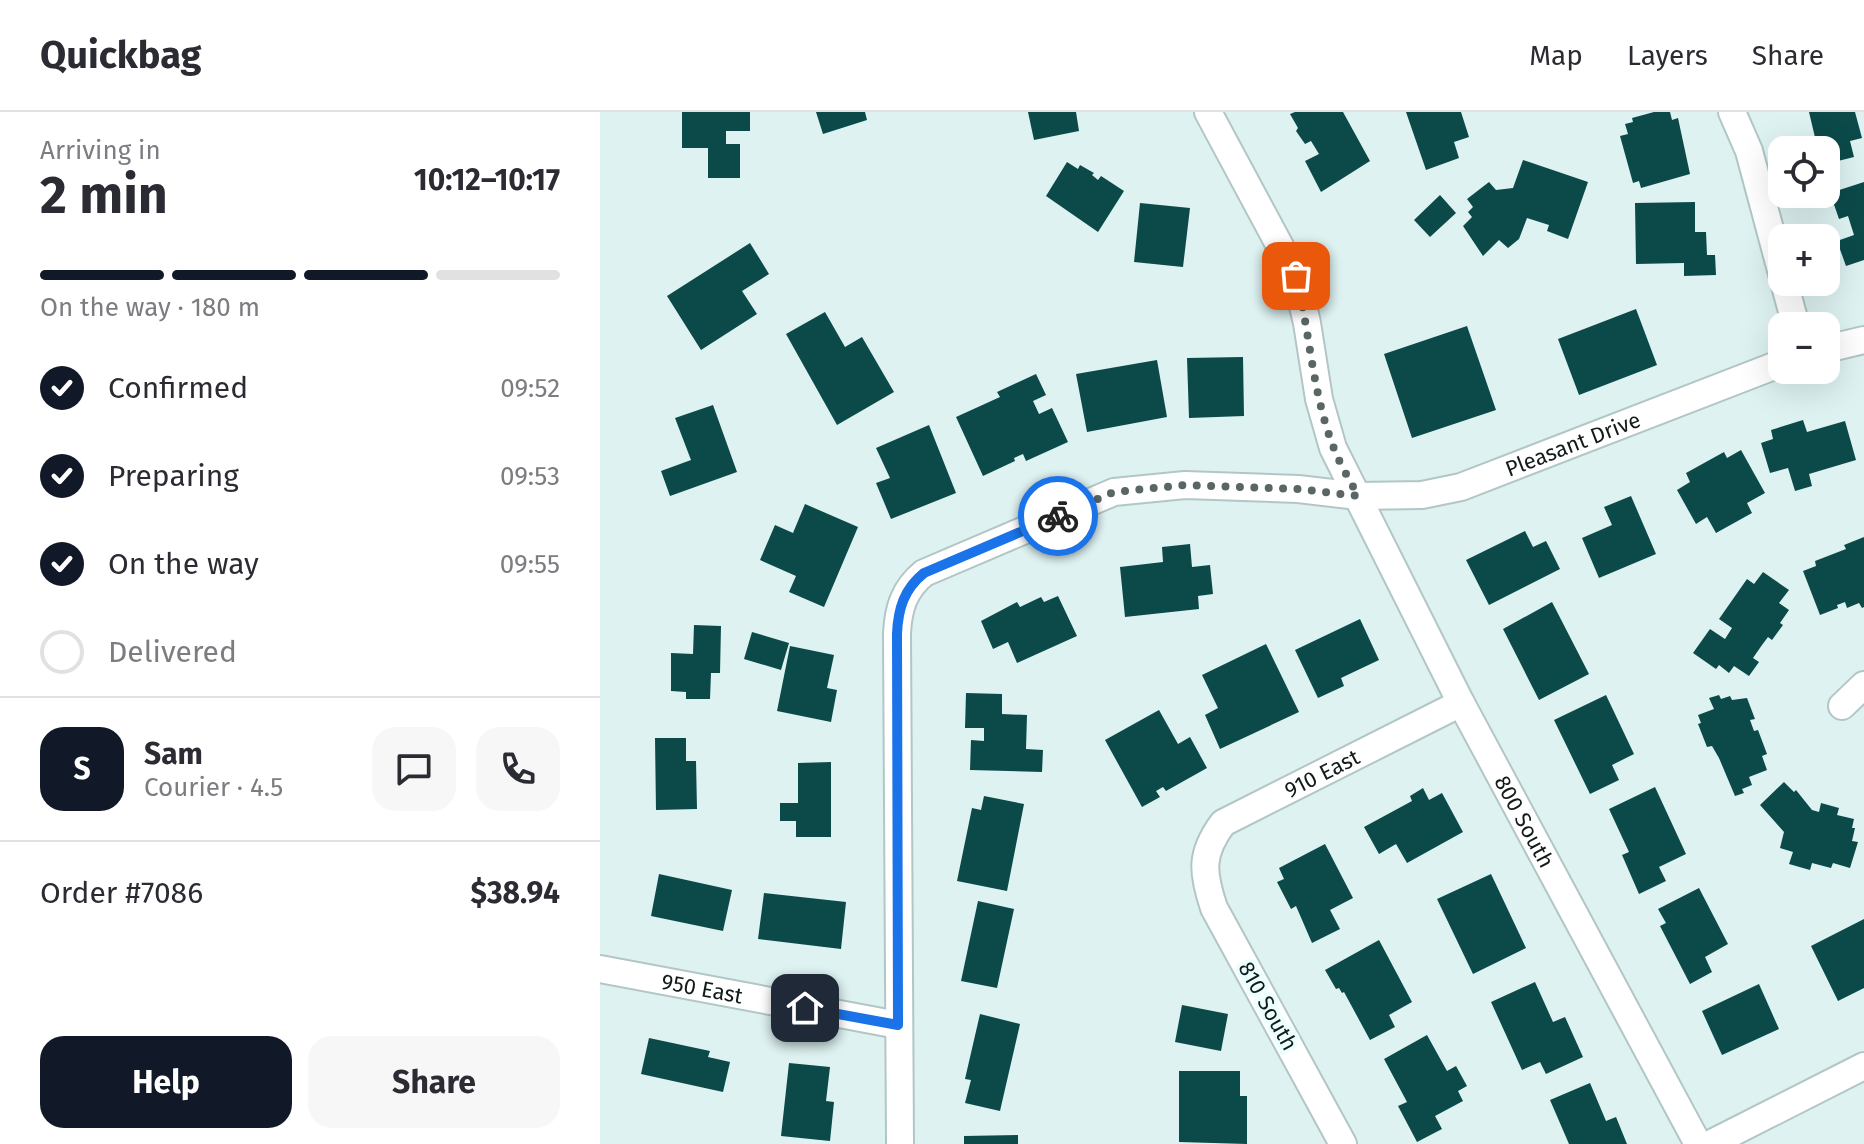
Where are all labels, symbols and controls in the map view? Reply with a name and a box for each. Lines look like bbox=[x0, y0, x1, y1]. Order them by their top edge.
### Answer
text: Quickbag bbox=[40, 32, 202, 78]
text: Map bbox=[1529, 39, 1583, 72]
text: Layers bbox=[1627, 39, 1708, 72]
text: Share bbox=[1752, 39, 1824, 72]
text: Arriving in bbox=[40, 135, 161, 166]
map controls bbox=[1768, 136, 1840, 384]
button: locate bbox=[1768, 136, 1840, 208]
text: 10:12–10:17 bbox=[414, 162, 560, 198]
text: 2 min bbox=[40, 164, 168, 227]
button: + bbox=[1768, 224, 1840, 296]
pin bbox=[1262, 242, 1330, 310]
icon: bag bbox=[1274, 254, 1318, 298]
text: On the way · 180 m bbox=[40, 292, 260, 323]
button: − bbox=[1768, 312, 1840, 384]
icon: check bbox=[40, 366, 84, 410]
text: Confirmed bbox=[108, 370, 248, 406]
text: 09:52 bbox=[500, 373, 560, 404]
street label: Pleasant Drive bbox=[1501, 406, 1644, 482]
icon: check bbox=[40, 454, 84, 498]
text: Preparing bbox=[108, 458, 239, 494]
text: 09:53 bbox=[500, 461, 560, 492]
courier bbox=[1018, 476, 1098, 556]
icon: bike bbox=[1036, 494, 1080, 538]
icon: check bbox=[40, 542, 84, 586]
text: On the way bbox=[108, 546, 259, 582]
text: 09:55 bbox=[500, 549, 560, 580]
text: Delivered bbox=[108, 634, 237, 670]
button: chat bbox=[372, 727, 456, 811]
button: phone bbox=[476, 727, 560, 811]
text: Sam bbox=[144, 736, 203, 772]
street label: 910 East bbox=[1280, 743, 1364, 803]
text: S bbox=[73, 751, 91, 787]
street label: 800 South bbox=[1489, 770, 1560, 872]
text: Courier · 4.5 bbox=[144, 772, 283, 803]
text: Order #7086 bbox=[40, 875, 203, 911]
text: $38.94 bbox=[471, 875, 560, 911]
street label: 810 South bbox=[1233, 957, 1303, 1055]
street label: 950 East bbox=[659, 967, 745, 1009]
pin bbox=[771, 974, 839, 1042]
icon: home bbox=[783, 986, 827, 1030]
button: Help bbox=[40, 1036, 292, 1128]
button: Share bbox=[308, 1036, 560, 1128]

